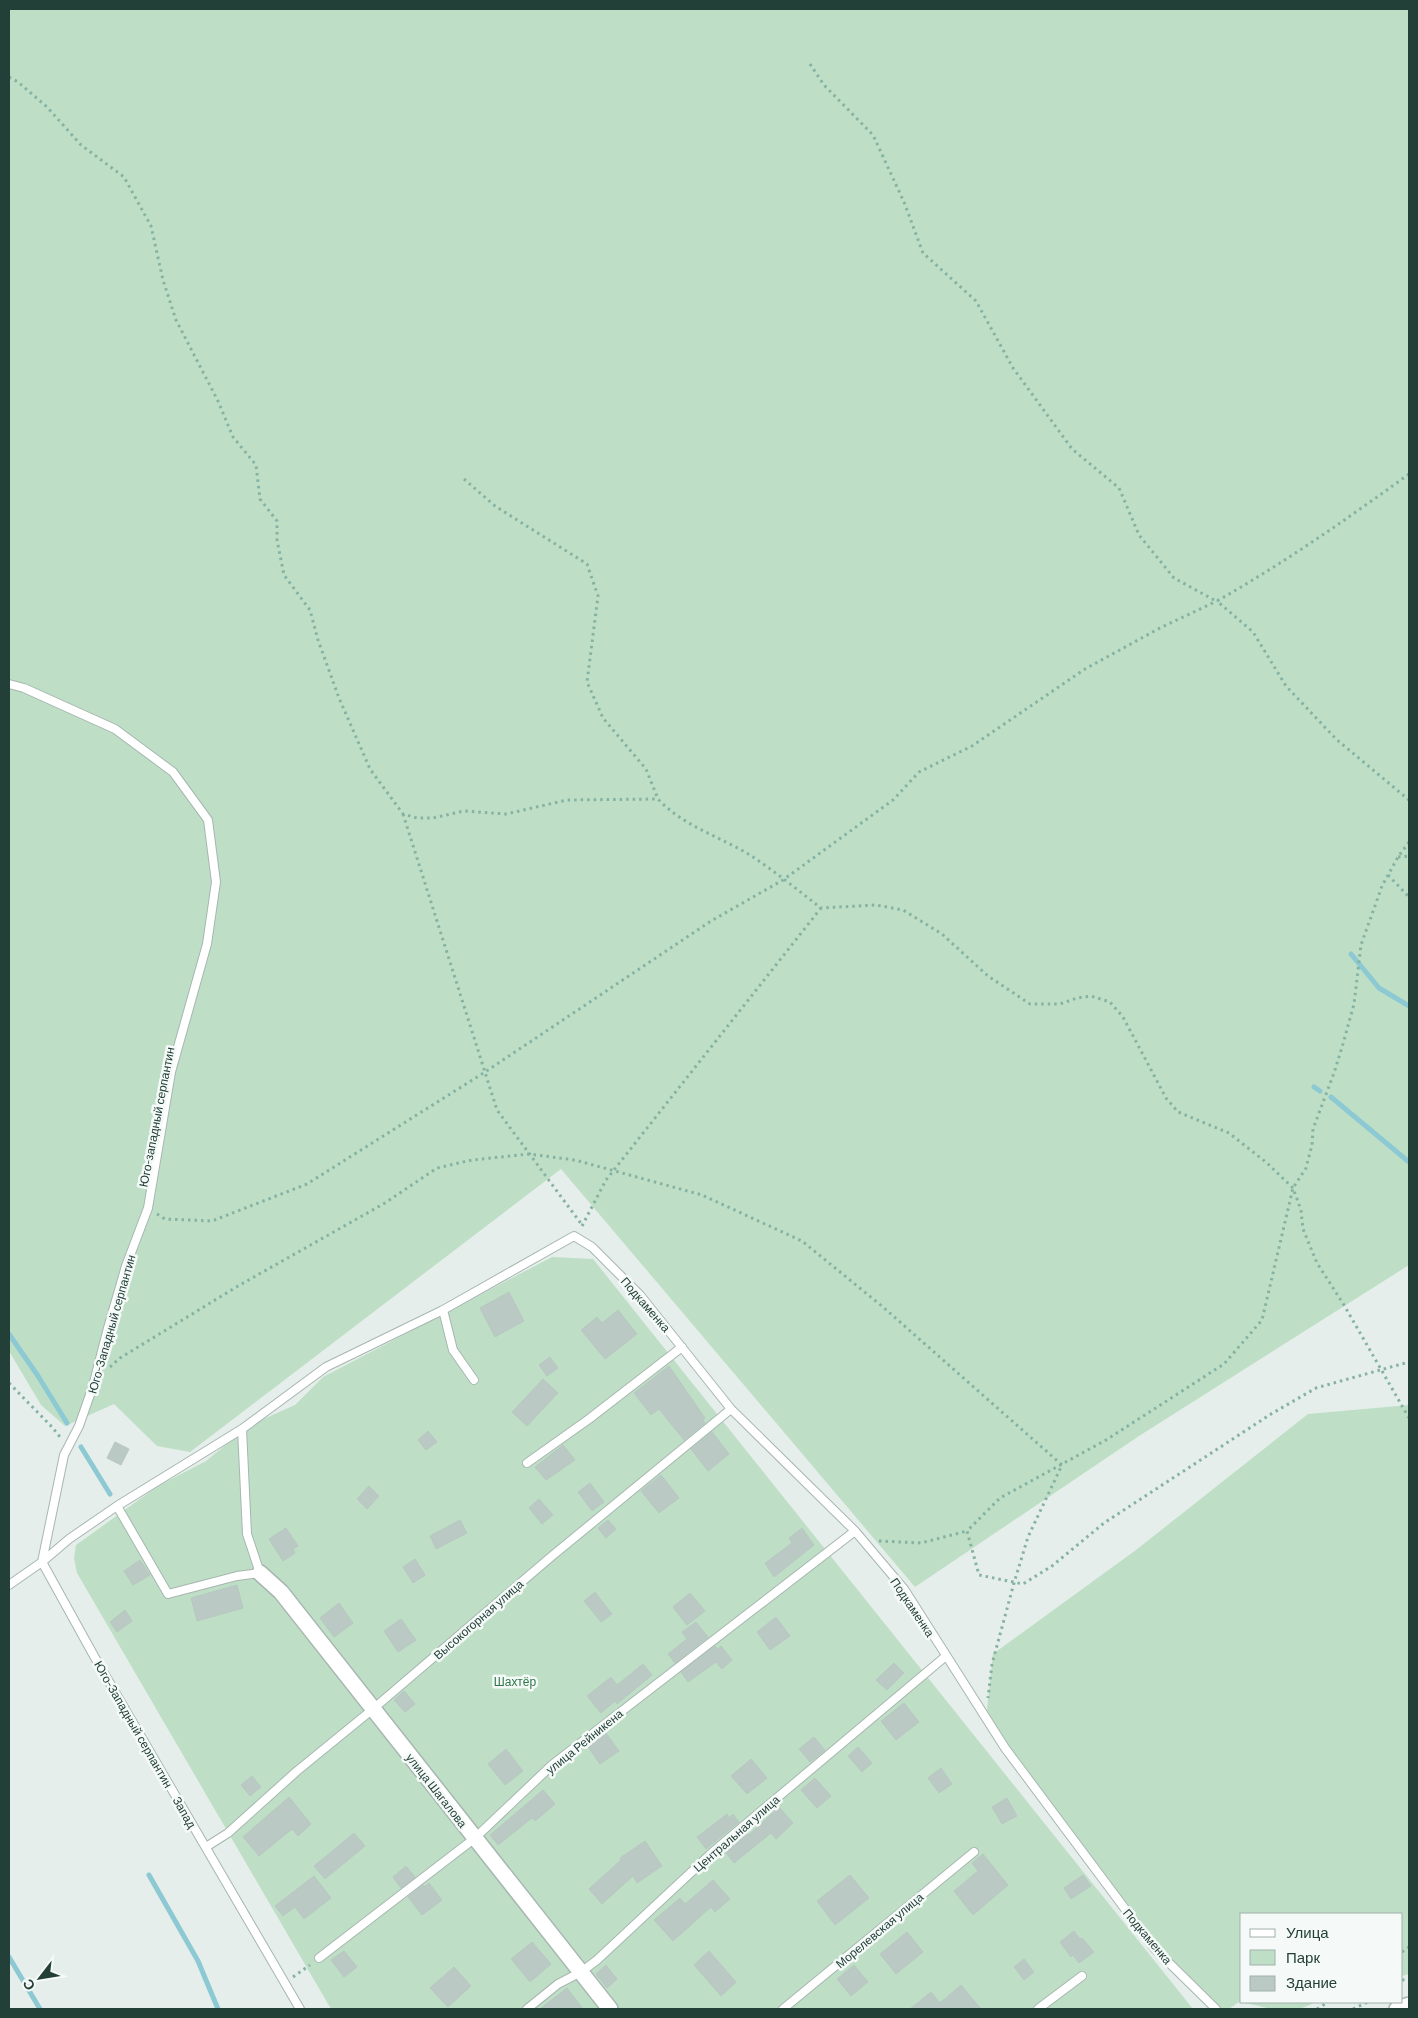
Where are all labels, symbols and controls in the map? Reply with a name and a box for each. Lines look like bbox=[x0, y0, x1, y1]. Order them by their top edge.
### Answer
street label: Юго-западный серпантин bbox=[136, 1046, 177, 1188]
street label: Юго-Западный серпантин bbox=[84, 1253, 139, 1395]
street label: Подкаменка bbox=[618, 1274, 674, 1335]
street label: Подкаменка bbox=[887, 1575, 938, 1640]
street label: Высокогорная улица bbox=[430, 1576, 527, 1662]
street label: Юго-Западный серпантин bbox=[91, 1658, 176, 1790]
park label: Шахтёр bbox=[494, 1674, 537, 1689]
street label: улица Рейникена bbox=[543, 1705, 626, 1777]
street label: улица Шагалова bbox=[403, 1750, 471, 1831]
street label: Центральная улица bbox=[690, 1792, 783, 1875]
street label: Запад bbox=[170, 1794, 200, 1831]
street label: Морелевская улица bbox=[832, 1889, 926, 1971]
street label: Подкаменка bbox=[1120, 1905, 1175, 1967]
legend bbox=[1240, 1913, 1403, 2003]
text: Улица bbox=[1286, 1923, 1329, 1941]
text: Парк bbox=[1286, 1948, 1320, 1966]
north arrow bbox=[15, 1953, 65, 2003]
text: Здание bbox=[1286, 1973, 1337, 1991]
text: С bbox=[19, 1976, 38, 1994]

